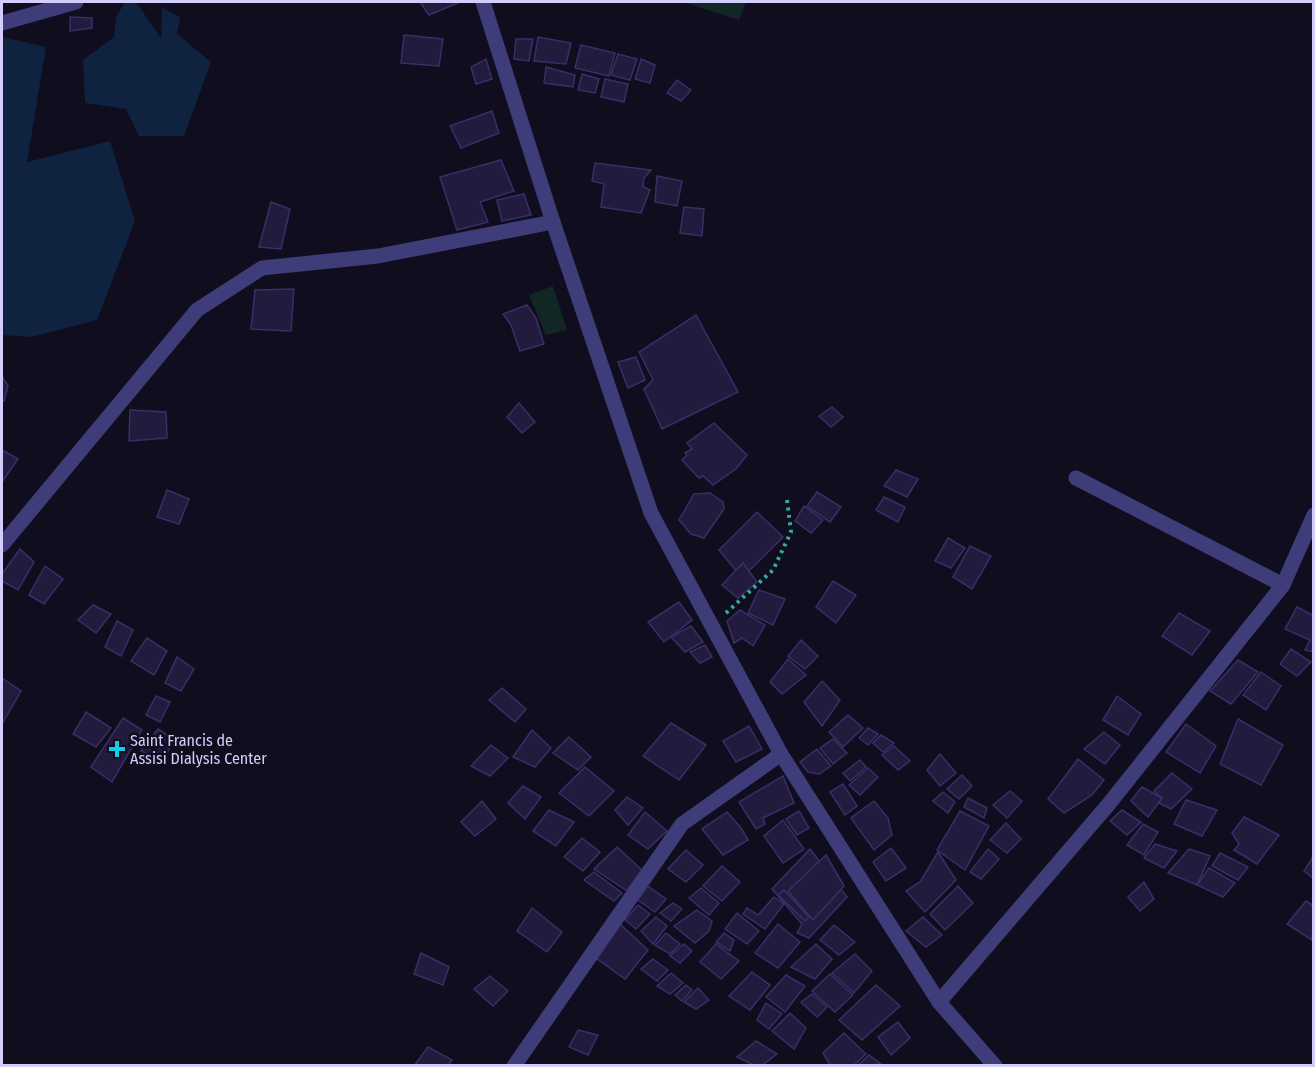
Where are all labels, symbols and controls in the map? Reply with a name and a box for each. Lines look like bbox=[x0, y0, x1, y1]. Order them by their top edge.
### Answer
place label: Saint Francis de Assisi Dialysis Center bbox=[130, 731, 267, 768]
marker: Saint Francis de Assisi Dialysis Center bbox=[108, 740, 126, 758]

